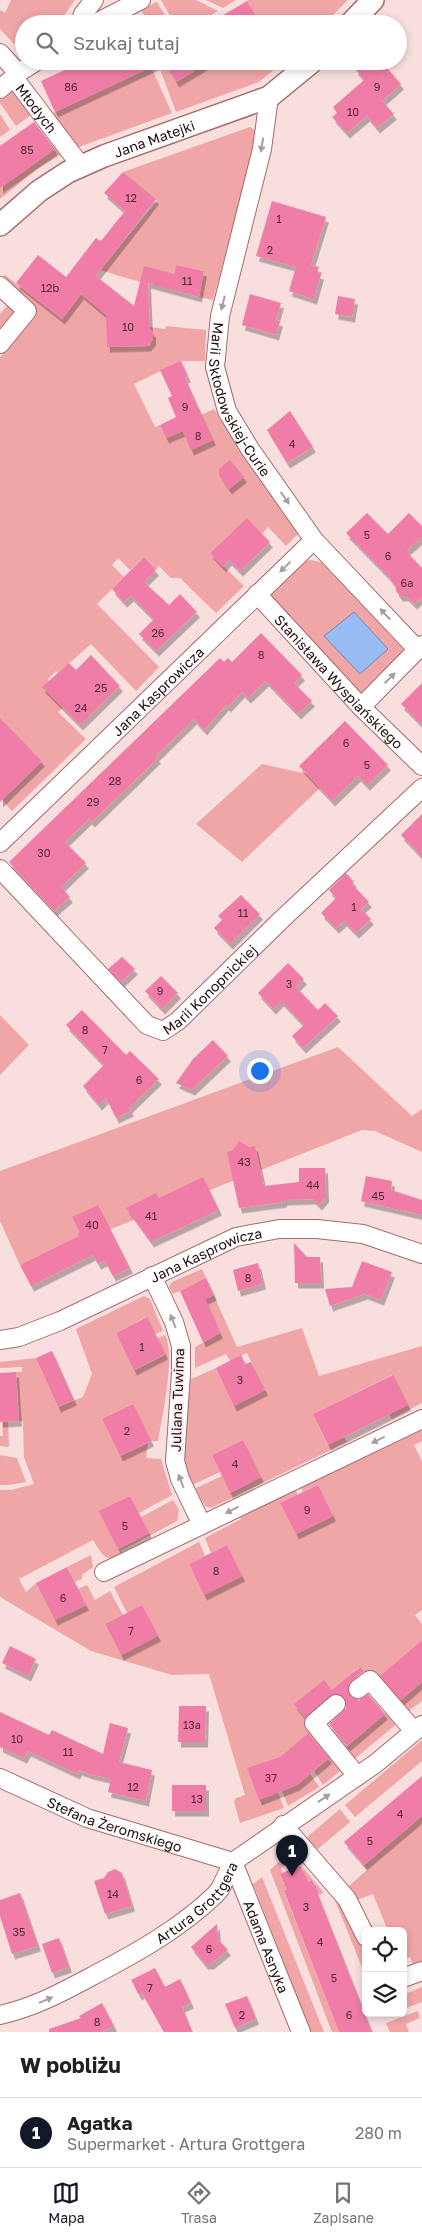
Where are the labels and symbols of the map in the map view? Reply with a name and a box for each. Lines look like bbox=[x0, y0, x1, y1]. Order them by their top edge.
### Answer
street label: Młodych bbox=[13, 80, 61, 136]
house number: 86 bbox=[64, 80, 78, 93]
house number: 9 bbox=[374, 80, 380, 93]
house number: 10 bbox=[347, 105, 359, 118]
street label: Jana Matejki bbox=[111, 116, 197, 160]
one-way arrow bbox=[258, 137, 266, 153]
house number: 85 bbox=[20, 143, 34, 156]
house number: 12 bbox=[125, 191, 137, 204]
house number: 1 bbox=[276, 212, 282, 225]
house number: 2 bbox=[267, 243, 273, 256]
house number: 11 bbox=[182, 274, 192, 287]
house number: 12b bbox=[41, 281, 59, 294]
one-way arrow bbox=[219, 295, 227, 310]
house number: 10 bbox=[122, 320, 134, 333]
street label: Marii Skłodowskiej-Curie bbox=[206, 321, 275, 479]
house number: 9 bbox=[182, 400, 188, 413]
house number: 8 bbox=[195, 429, 202, 442]
house number: 4 bbox=[289, 437, 296, 450]
one-way arrow bbox=[280, 491, 290, 505]
house number: 5 bbox=[364, 528, 370, 541]
house number: 6 bbox=[385, 549, 392, 562]
one-way arrow bbox=[280, 561, 292, 573]
house number: 6a bbox=[401, 576, 413, 589]
one-way arrow bbox=[379, 609, 391, 621]
street label: Stanisława Wyspiańskiego bbox=[271, 611, 407, 752]
house number: 26 bbox=[151, 626, 165, 639]
street label: Jana Kasprowicza bbox=[108, 643, 207, 739]
house number: 8 bbox=[258, 648, 265, 661]
one-way arrow bbox=[384, 673, 396, 685]
house number: 25 bbox=[95, 681, 107, 694]
house number: 24 bbox=[74, 701, 88, 714]
house number: 6 bbox=[343, 736, 350, 749]
house number: 5 bbox=[364, 758, 370, 771]
house number: 28 bbox=[108, 774, 122, 787]
house number: 29 bbox=[86, 795, 100, 808]
house number: 30 bbox=[37, 846, 51, 859]
house number: 1 bbox=[351, 900, 357, 913]
house number: 11 bbox=[238, 906, 248, 919]
street label: Marii Konopnickiej bbox=[159, 941, 260, 1038]
house number: 3 bbox=[286, 977, 292, 990]
house number: 9 bbox=[157, 984, 163, 997]
house number: 8 bbox=[82, 1023, 89, 1036]
house number: 7 bbox=[102, 1043, 108, 1056]
your location bbox=[247, 1058, 273, 1084]
house number: 6 bbox=[136, 1073, 143, 1086]
house number: 43 bbox=[237, 1155, 251, 1168]
house number: 44 bbox=[306, 1178, 320, 1191]
house number: 45 bbox=[371, 1189, 385, 1202]
house number: 41 bbox=[145, 1209, 157, 1222]
house number: 40 bbox=[85, 1218, 99, 1231]
street label: Jana Kasprowicza bbox=[147, 1224, 263, 1285]
house number: 8 bbox=[245, 1271, 252, 1284]
one-way arrow bbox=[168, 1314, 176, 1328]
house number: 1 bbox=[139, 1340, 145, 1353]
street label: Juliana Tuwima bbox=[167, 1348, 187, 1452]
house number: 3 bbox=[237, 1373, 243, 1386]
house number: 2 bbox=[124, 1424, 130, 1437]
one-way arrow bbox=[371, 1436, 385, 1444]
house number: 4 bbox=[232, 1457, 239, 1470]
one-way arrow bbox=[177, 1473, 185, 1488]
house number: 9 bbox=[304, 1503, 310, 1516]
one-way arrow bbox=[225, 1507, 239, 1515]
house number: 5 bbox=[122, 1519, 128, 1532]
house number: 8 bbox=[213, 1564, 220, 1577]
house number: 6 bbox=[60, 1591, 67, 1604]
house number: 7 bbox=[128, 1624, 134, 1637]
house number: 13a bbox=[183, 1718, 201, 1731]
house number: 10 bbox=[11, 1732, 23, 1745]
house number: 11 bbox=[63, 1745, 73, 1758]
house number: 37 bbox=[265, 1771, 277, 1784]
house number: 12 bbox=[127, 1780, 139, 1793]
street label: Stefana Żeromskiego bbox=[45, 1792, 184, 1855]
house number: 13 bbox=[191, 1792, 203, 1805]
one-way arrow bbox=[317, 1793, 330, 1803]
house number: 4 bbox=[397, 1807, 404, 1820]
house number: 5 bbox=[367, 1834, 373, 1847]
pin: 1 bbox=[276, 1835, 308, 1876]
street label: Artura Grottgera bbox=[152, 1859, 240, 1947]
house number: 14 bbox=[107, 1887, 119, 1900]
street label: Adama Asnyka bbox=[241, 1898, 293, 1995]
house number: 3 bbox=[303, 1900, 309, 1913]
house number: 35 bbox=[13, 1925, 25, 1938]
house number: 4 bbox=[317, 1935, 324, 1948]
house number: 6 bbox=[206, 1942, 213, 1955]
house number: 5 bbox=[331, 1971, 337, 1984]
house number: 7 bbox=[147, 1981, 153, 1994]
one-way arrow bbox=[39, 1995, 53, 2003]
house number: 2 bbox=[239, 2008, 245, 2021]
house number: 6 bbox=[346, 2008, 353, 2021]
house number: 8 bbox=[94, 2015, 101, 2028]

